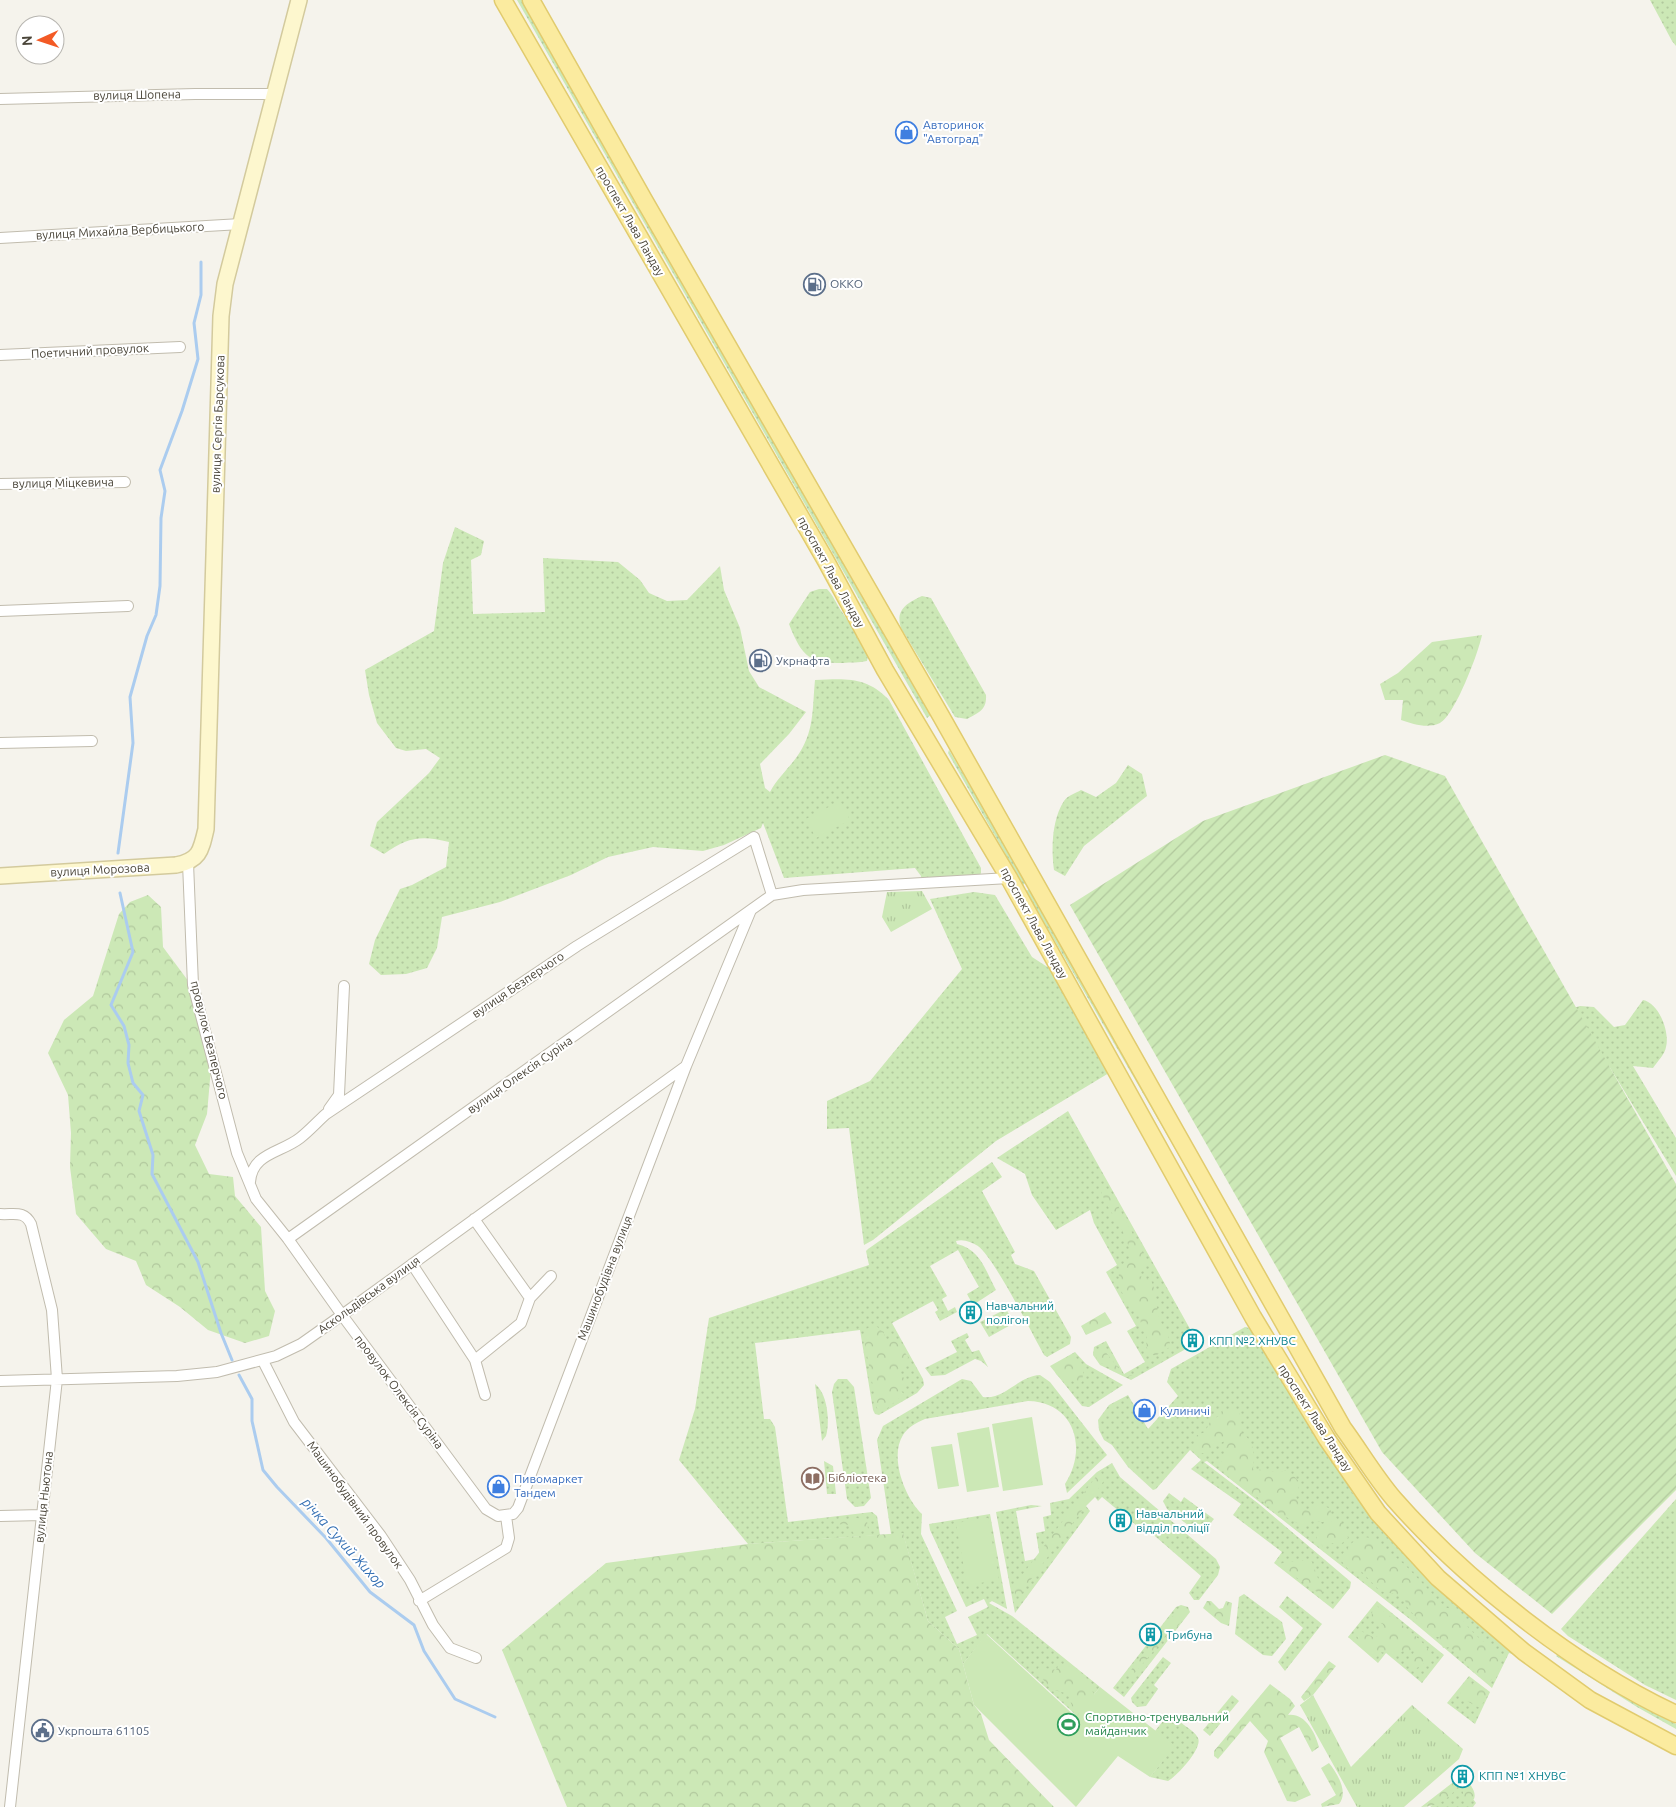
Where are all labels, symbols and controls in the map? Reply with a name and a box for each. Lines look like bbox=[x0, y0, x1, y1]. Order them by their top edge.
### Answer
north arrow bbox=[15, 15, 65, 65]
text: N bbox=[19, 35, 35, 46]
street label: вулиця Шопена bbox=[93, 87, 181, 102]
place label: Авторинок "Автоград" bbox=[923, 118, 984, 145]
shop icon: Авторинок "Автоград" bbox=[895, 120, 919, 144]
street label: проспект Льва Ландау bbox=[594, 163, 667, 278]
street label: вулиця Михайла Вербицького bbox=[35, 220, 205, 241]
fuel station icon: ОККО bbox=[802, 272, 826, 296]
place label: ОККО bbox=[830, 277, 863, 290]
street label: Поетичний провулок bbox=[31, 341, 149, 360]
street label: вулиця Сергія Барсукова bbox=[209, 355, 226, 493]
street label: вулиця Міцкевича bbox=[12, 475, 114, 490]
street label: проспект Льва Ландау bbox=[795, 514, 867, 630]
fuel station icon: Укрнафта bbox=[748, 649, 772, 673]
place label: Укрнафта bbox=[776, 654, 830, 667]
street label: вулиця Морозова bbox=[50, 860, 150, 879]
street label: проспект Льва Ландау bbox=[998, 865, 1070, 981]
street label: вулиця Безперчого bbox=[469, 949, 566, 1020]
street label: провулок Безперчого bbox=[188, 979, 230, 1100]
street label: вулиця Олексія Суріна bbox=[465, 1033, 575, 1116]
street label: Машинобудівна вулиця bbox=[575, 1214, 634, 1342]
street label: Аскольдівська вулиця bbox=[315, 1253, 422, 1336]
place label: Навчальний полігон bbox=[986, 1299, 1054, 1326]
building icon: Навчальний полігон bbox=[958, 1301, 982, 1325]
building icon: КПП №2 ХНУВС bbox=[1181, 1329, 1205, 1353]
street label: провулок Олексія Суріна bbox=[352, 1332, 446, 1451]
place label: КПП №2 ХНУВС bbox=[1209, 1334, 1296, 1347]
street label: проспект Льва Ландау bbox=[1276, 1362, 1355, 1474]
shop icon: Кулиничі bbox=[1132, 1399, 1156, 1423]
place label: Кулиничі bbox=[1160, 1404, 1210, 1417]
street label: Машинобудівний провулок bbox=[305, 1439, 406, 1571]
street label: вулиця Ньютона bbox=[32, 1450, 55, 1543]
library icon: Бібліотека bbox=[800, 1466, 824, 1490]
place label: Бібліотека bbox=[828, 1471, 887, 1484]
place label: Пивомаркет Тандем bbox=[514, 1472, 584, 1499]
shop icon: Пивомаркет Тандем bbox=[486, 1474, 510, 1498]
water label: річка Сухий Жихор bbox=[298, 1494, 389, 1592]
place label: Навчальний відділ поліції bbox=[1136, 1507, 1210, 1534]
building icon: Навчальний відділ поліції bbox=[1108, 1509, 1132, 1533]
building icon: Трибуна bbox=[1138, 1623, 1162, 1647]
place label: Трибуна bbox=[1166, 1628, 1212, 1641]
place label: Спортивно-тренувальний майданчик bbox=[1085, 1710, 1229, 1737]
sports icon: Спортивно-тренувальний майданчик bbox=[1057, 1712, 1081, 1736]
public building icon: Укрпошта 61105 bbox=[30, 1719, 54, 1743]
place label: Укрпошта 61105 bbox=[58, 1724, 150, 1737]
building icon: КПП №1 ХНУВС bbox=[1451, 1764, 1475, 1788]
place label: КПП №1 ХНУВС bbox=[1479, 1769, 1566, 1782]

